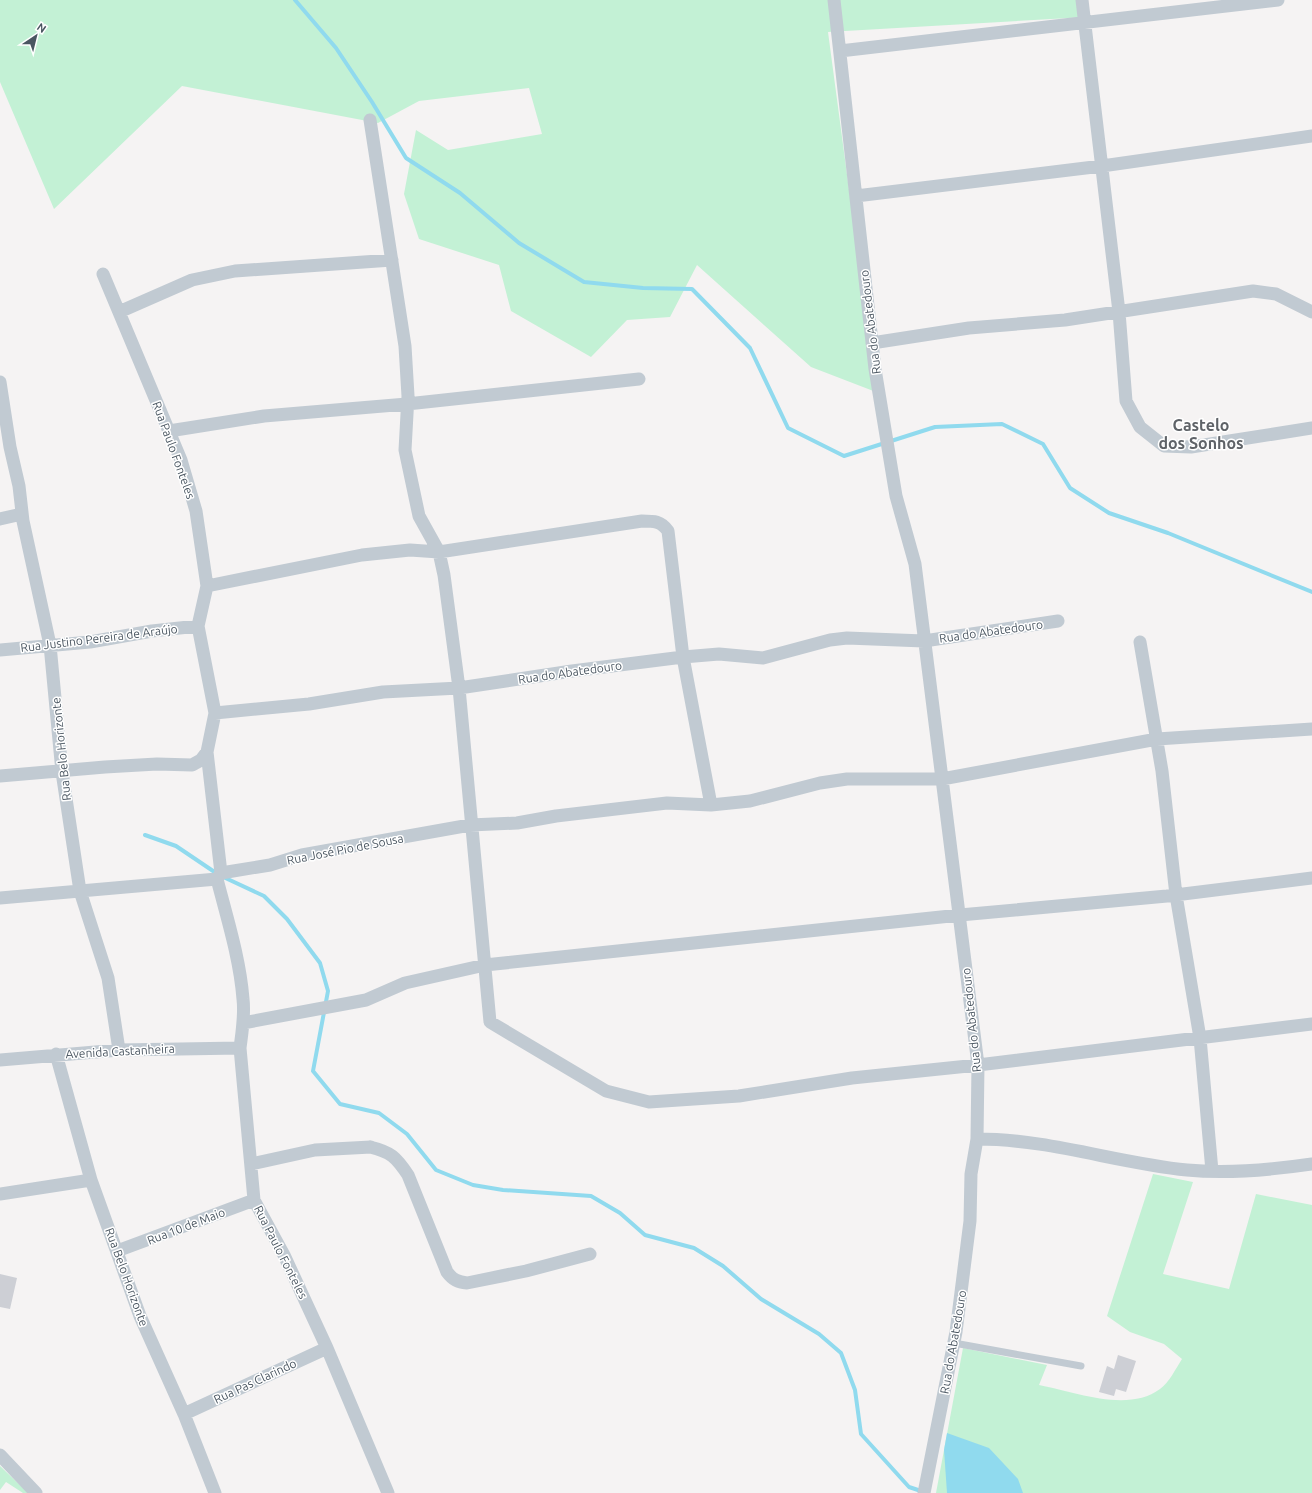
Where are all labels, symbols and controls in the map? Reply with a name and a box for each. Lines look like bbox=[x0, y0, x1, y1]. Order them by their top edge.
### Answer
north arrow bbox=[16, 16, 56, 56]
text: N bbox=[35, 21, 49, 35]
street label: Rua do Abatedouro bbox=[857, 269, 883, 375]
street label: Rua Paulo Fonteles bbox=[150, 400, 198, 500]
district label: Castelo dos Sonhos bbox=[1158, 416, 1244, 452]
street label: Rua do Abatedouro bbox=[938, 617, 1044, 645]
street label: Rua Justino Pereira de Araújo bbox=[20, 622, 178, 654]
street label: Rua do Abatedouro bbox=[517, 658, 623, 686]
street label: Rua Belo Horizonte bbox=[49, 697, 73, 801]
street label: Rua José Pio de Sousa bbox=[286, 831, 404, 867]
street label: Rua do Abatedouro bbox=[959, 967, 983, 1073]
street label: Avenida Castanheira bbox=[65, 1042, 175, 1060]
street label: Rua Paulo Fonteles bbox=[252, 1203, 310, 1301]
street label: Rua 10 de Maio bbox=[145, 1205, 227, 1247]
street label: Rua Belo Horizonte bbox=[103, 1226, 151, 1328]
street label: Rua do Abatedouro bbox=[937, 1289, 969, 1395]
street label: Rua Pas Clarindo bbox=[212, 1356, 298, 1406]

